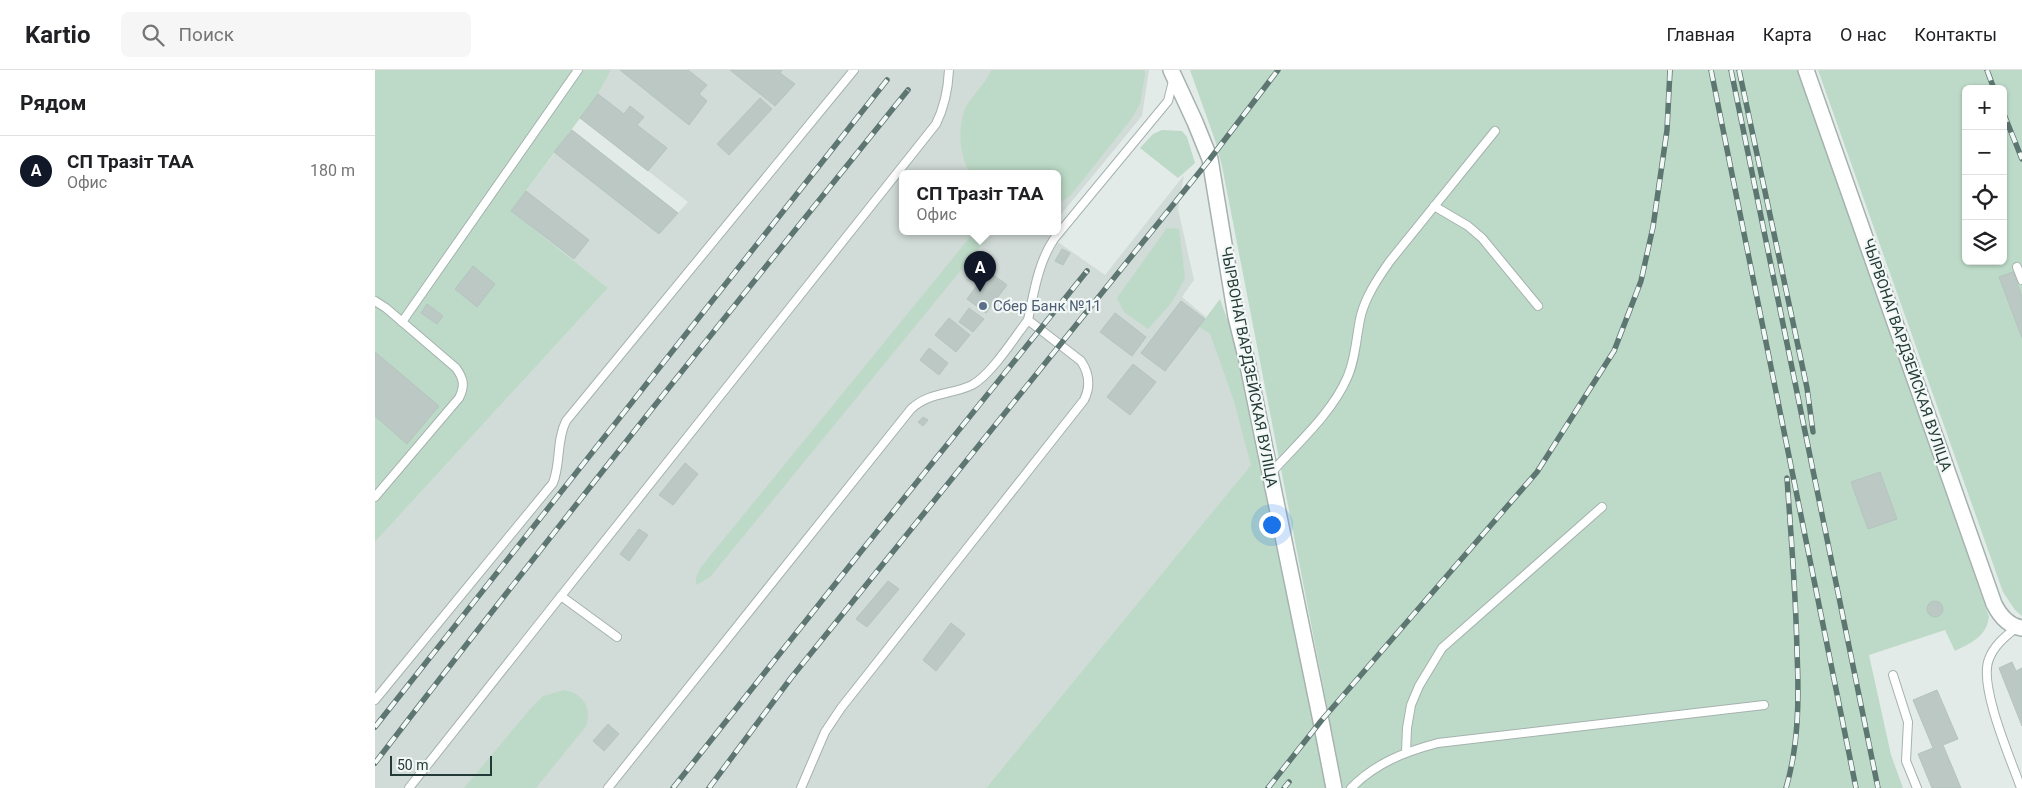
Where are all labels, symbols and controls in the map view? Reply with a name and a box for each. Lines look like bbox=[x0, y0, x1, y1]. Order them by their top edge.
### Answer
search box bbox=[121, 12, 471, 57]
text: Kartio bbox=[25, 21, 91, 49]
icon: search bbox=[139, 21, 167, 49]
text: Поиск bbox=[179, 23, 234, 46]
text: Главная bbox=[1666, 24, 1735, 45]
text: Карта bbox=[1763, 24, 1812, 45]
text: О нас bbox=[1840, 24, 1886, 45]
text: Контакты bbox=[1914, 24, 1997, 45]
map controls bbox=[1962, 85, 2007, 265]
button: + bbox=[1962, 85, 2007, 130]
text: Рядом bbox=[20, 91, 86, 115]
button: − bbox=[1962, 130, 2007, 175]
text: СП Тразіт ТАА bbox=[67, 150, 194, 173]
text: A bbox=[31, 161, 41, 180]
text: 180 m bbox=[310, 161, 355, 180]
popup bbox=[899, 170, 1061, 235]
text: Офис bbox=[67, 173, 107, 192]
button: locate bbox=[1962, 175, 2007, 220]
text: СП Тразіт ТАА bbox=[917, 182, 1043, 205]
text: Офис bbox=[917, 205, 957, 224]
button: layers bbox=[1962, 220, 2007, 265]
street label: ЧЫРВОНАГВАРДЗЕЙСКАЯ ВУЛІЦА bbox=[1859, 236, 1955, 474]
street label: ЧЫРВОНАГВАРДЗЕЙСКАЯ ВУЛІЦА bbox=[1217, 245, 1281, 489]
pin: A bbox=[964, 251, 996, 292]
place label: Сбер Банк №11 bbox=[993, 297, 1102, 315]
marker: Сбер Банк №11 bbox=[977, 300, 989, 312]
your location bbox=[1259, 512, 1285, 538]
scale bar bbox=[390, 753, 493, 776]
text: 50 m bbox=[397, 757, 429, 773]

